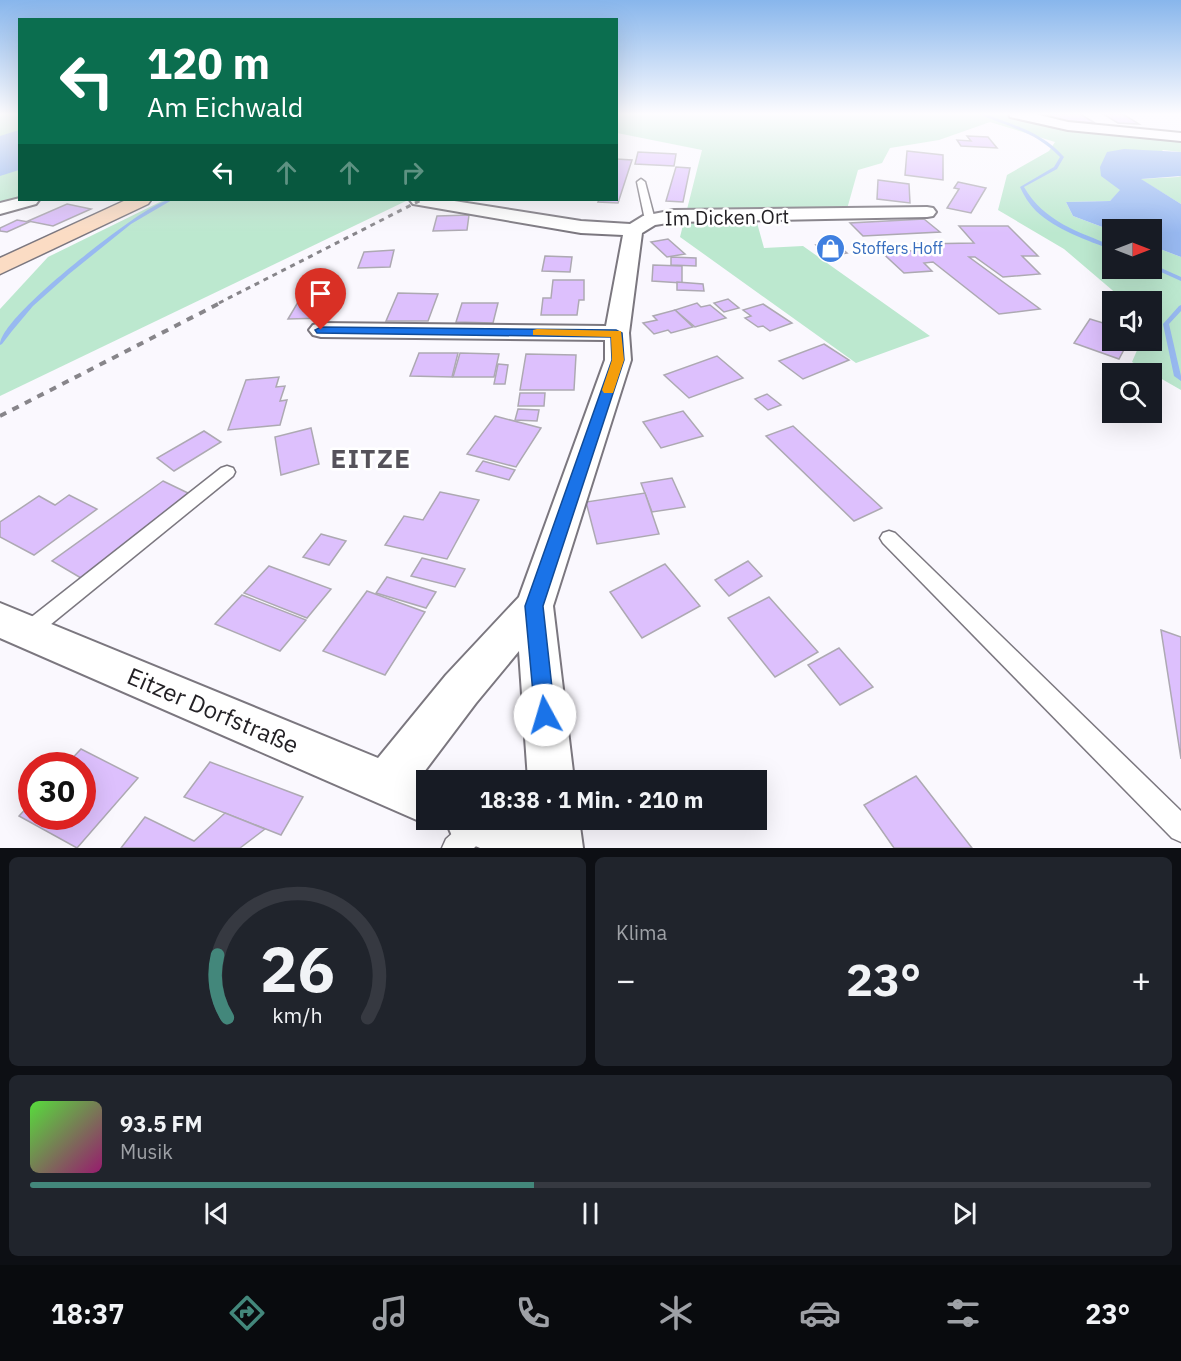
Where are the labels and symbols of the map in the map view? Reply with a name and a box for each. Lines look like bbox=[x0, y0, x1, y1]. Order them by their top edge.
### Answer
street label: Im Dicken Ort bbox=[665, 202, 789, 232]
north arrow bbox=[1102, 219, 1162, 279]
shop icon: Stoffers Hoff bbox=[815, 232, 847, 264]
place label: Stoffers Hoff bbox=[852, 238, 943, 258]
pin bbox=[295, 268, 346, 330]
district label: EITZE bbox=[330, 441, 412, 475]
street label: Eitzer Dorfstraße bbox=[122, 659, 304, 761]
position arrow bbox=[513, 683, 577, 747]
speed limit sign: 30 bbox=[18, 752, 96, 830]

